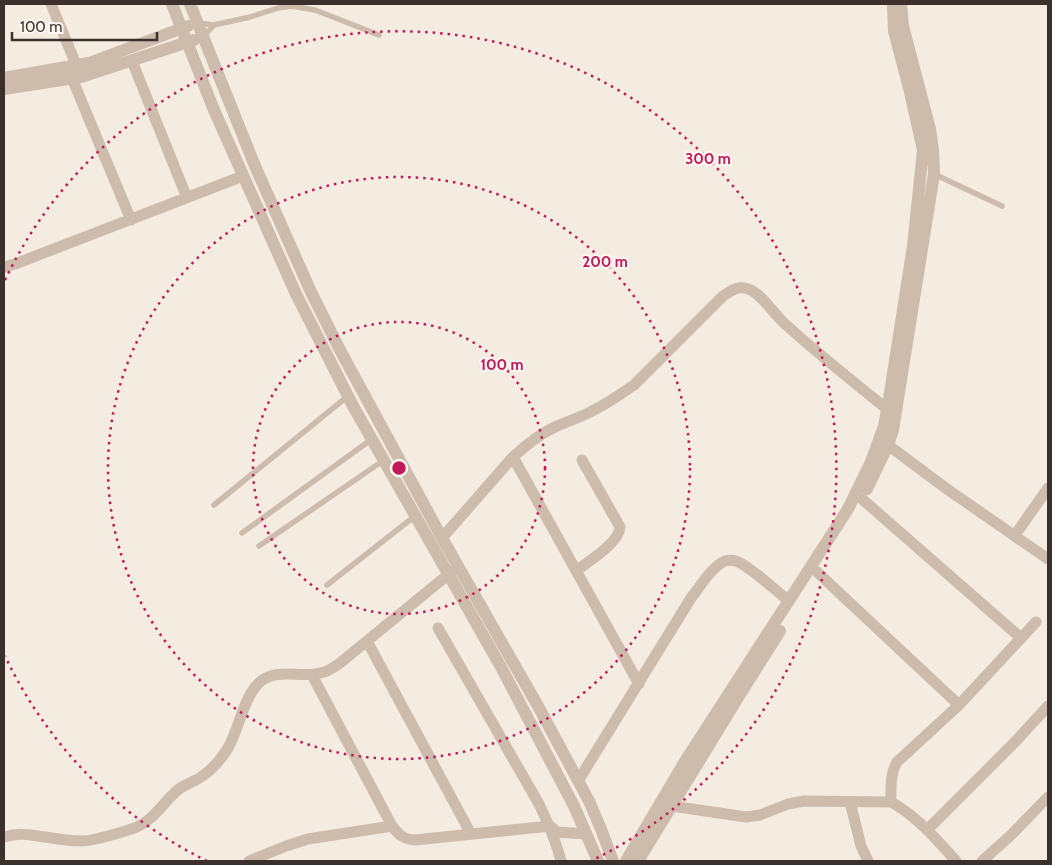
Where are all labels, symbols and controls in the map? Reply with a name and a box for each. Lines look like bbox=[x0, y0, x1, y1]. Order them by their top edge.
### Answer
scale bar bbox=[12, 10, 158, 42]
text: 100 m bbox=[20, 18, 62, 36]
text: 300 m bbox=[685, 150, 731, 168]
text: 200 m bbox=[582, 253, 628, 271]
text: 100 m bbox=[480, 356, 524, 374]
centre of rings bbox=[390, 459, 408, 477]

